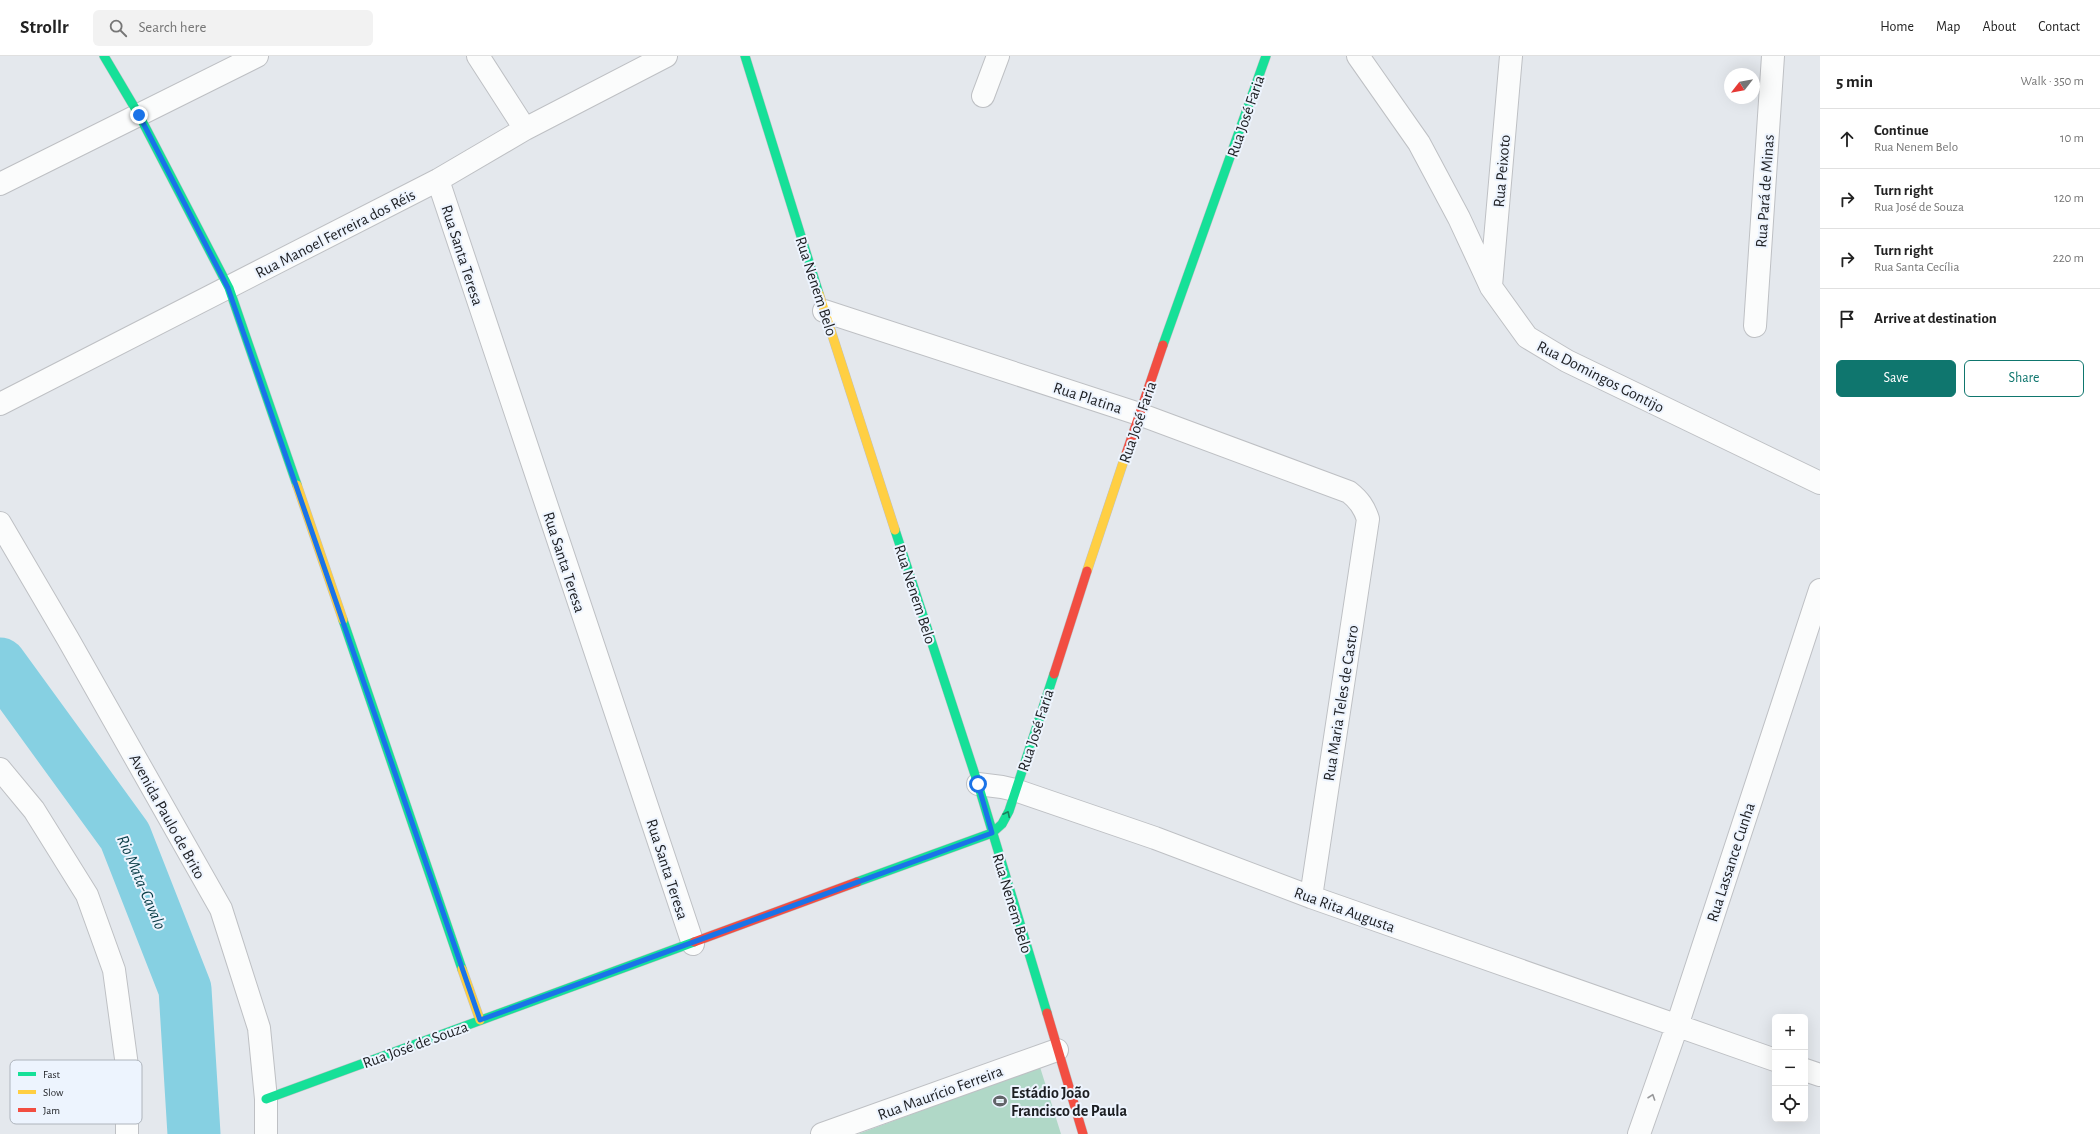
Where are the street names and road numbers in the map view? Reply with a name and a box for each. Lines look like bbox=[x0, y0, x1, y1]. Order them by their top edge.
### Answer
street label: Rua José Faria bbox=[1224, 73, 1267, 159]
street label: Rua Peixoto bbox=[1491, 134, 1513, 208]
street label: Rua Pará de Minas bbox=[1753, 134, 1777, 248]
street label: Rua Manoel Ferreira dos Réis bbox=[253, 187, 418, 281]
street label: Rua Santa Teresa bbox=[438, 203, 486, 308]
street label: Rua Nenem Belo bbox=[792, 235, 840, 338]
street label: Rua Domingos Gontijo bbox=[1534, 338, 1667, 417]
street label: Rua Platina bbox=[1051, 379, 1124, 417]
street label: Rua José Faria bbox=[1116, 379, 1159, 465]
street label: Rua Santa Teresa bbox=[540, 510, 588, 615]
street label: Rua Nenem Belo bbox=[891, 543, 939, 646]
street label: Rua Maria Teles de Castro bbox=[1321, 624, 1361, 782]
street label: Rua José Faria bbox=[1015, 687, 1057, 773]
street label: Avenida Paulo de Brito bbox=[126, 751, 208, 882]
street label: Rua Lassance Cunha bbox=[1704, 801, 1758, 924]
street label: Rua Santa Teresa bbox=[643, 817, 691, 922]
street label: Rua Nenem Belo bbox=[989, 851, 1035, 955]
street label: Rua Rita Augusta bbox=[1292, 884, 1397, 936]
street label: Rua José de Souza bbox=[361, 1018, 470, 1071]
street label: Rua Maurício Ferreira bbox=[876, 1063, 1005, 1123]

